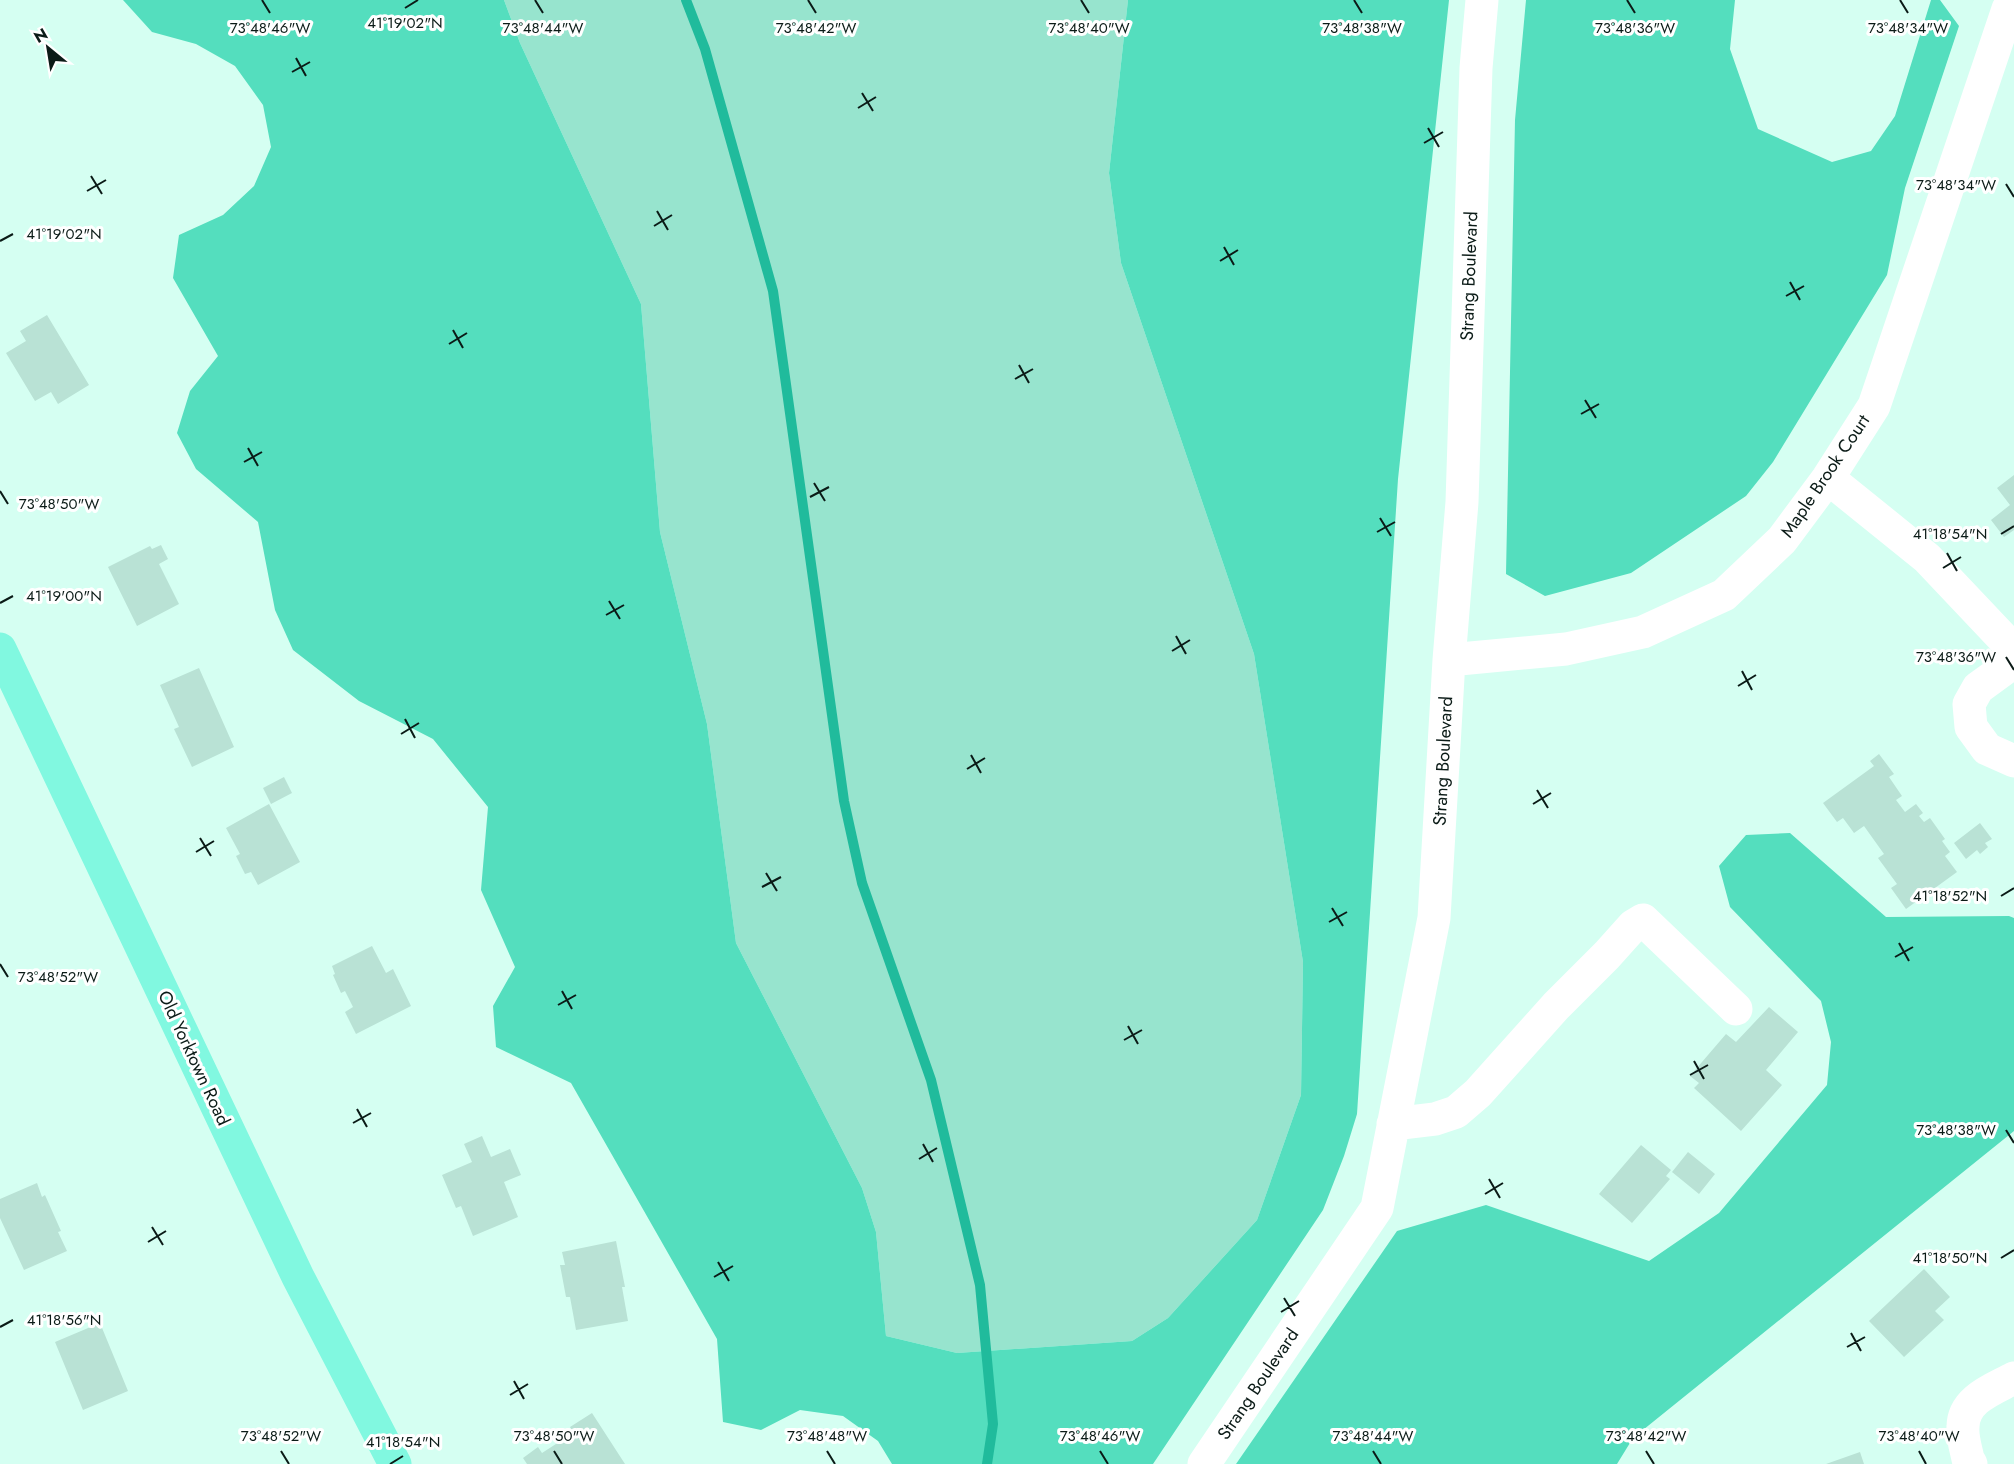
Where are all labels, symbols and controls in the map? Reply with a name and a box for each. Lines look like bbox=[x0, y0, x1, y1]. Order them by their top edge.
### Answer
text: 41°19'02"N bbox=[367, 12, 443, 34]
text: 73°48'46"W bbox=[230, 17, 310, 39]
text: 73°48'44"W bbox=[503, 17, 584, 39]
text: 73°48'42"W bbox=[776, 17, 856, 39]
text: 73°48'40"W bbox=[1048, 17, 1130, 39]
text: 73°48'38"W bbox=[1322, 17, 1402, 39]
text: 73°48'36"W bbox=[1595, 17, 1675, 39]
text: 73°48'34"W bbox=[1868, 17, 1948, 39]
north arrow bbox=[18, 18, 78, 78]
text: N bbox=[29, 22, 52, 49]
text: 73°48'34"W bbox=[1916, 174, 1996, 196]
street label: Strang Boulevard bbox=[1454, 211, 1484, 341]
text: 41°19'02"N bbox=[26, 223, 102, 245]
street label: Maple Brook Court bbox=[1774, 409, 1876, 543]
text: 73°48'50"W bbox=[19, 493, 100, 515]
text: 41°18'54"N bbox=[1913, 523, 1987, 545]
text: 41°19'00"N bbox=[26, 585, 102, 607]
text: 73°48'36"W bbox=[1916, 646, 1996, 668]
street label: Strang Boulevard bbox=[1427, 696, 1459, 826]
text: 41°18'52"N bbox=[1913, 885, 1987, 907]
text: 73°48'52"W bbox=[18, 966, 98, 988]
street label: Old Yorktown Road bbox=[151, 986, 237, 1130]
text: 73°48'38"W bbox=[1916, 1119, 1996, 1141]
text: 41°18'50"N bbox=[1913, 1247, 1987, 1269]
text: 41°18'56"N bbox=[27, 1309, 101, 1331]
street label: Strang Boulevard bbox=[1211, 1323, 1305, 1445]
text: 73°48'52"W bbox=[241, 1425, 321, 1447]
text: 73°48'50"W bbox=[514, 1425, 595, 1447]
text: 73°48'48"W bbox=[787, 1425, 867, 1447]
text: 73°48'46"W bbox=[1060, 1425, 1140, 1447]
text: 73°48'44"W bbox=[1333, 1425, 1414, 1447]
text: 73°48'42"W bbox=[1606, 1425, 1686, 1447]
text: 73°48'40"W bbox=[1878, 1425, 1960, 1447]
text: 41°18'54"N bbox=[366, 1431, 440, 1453]

